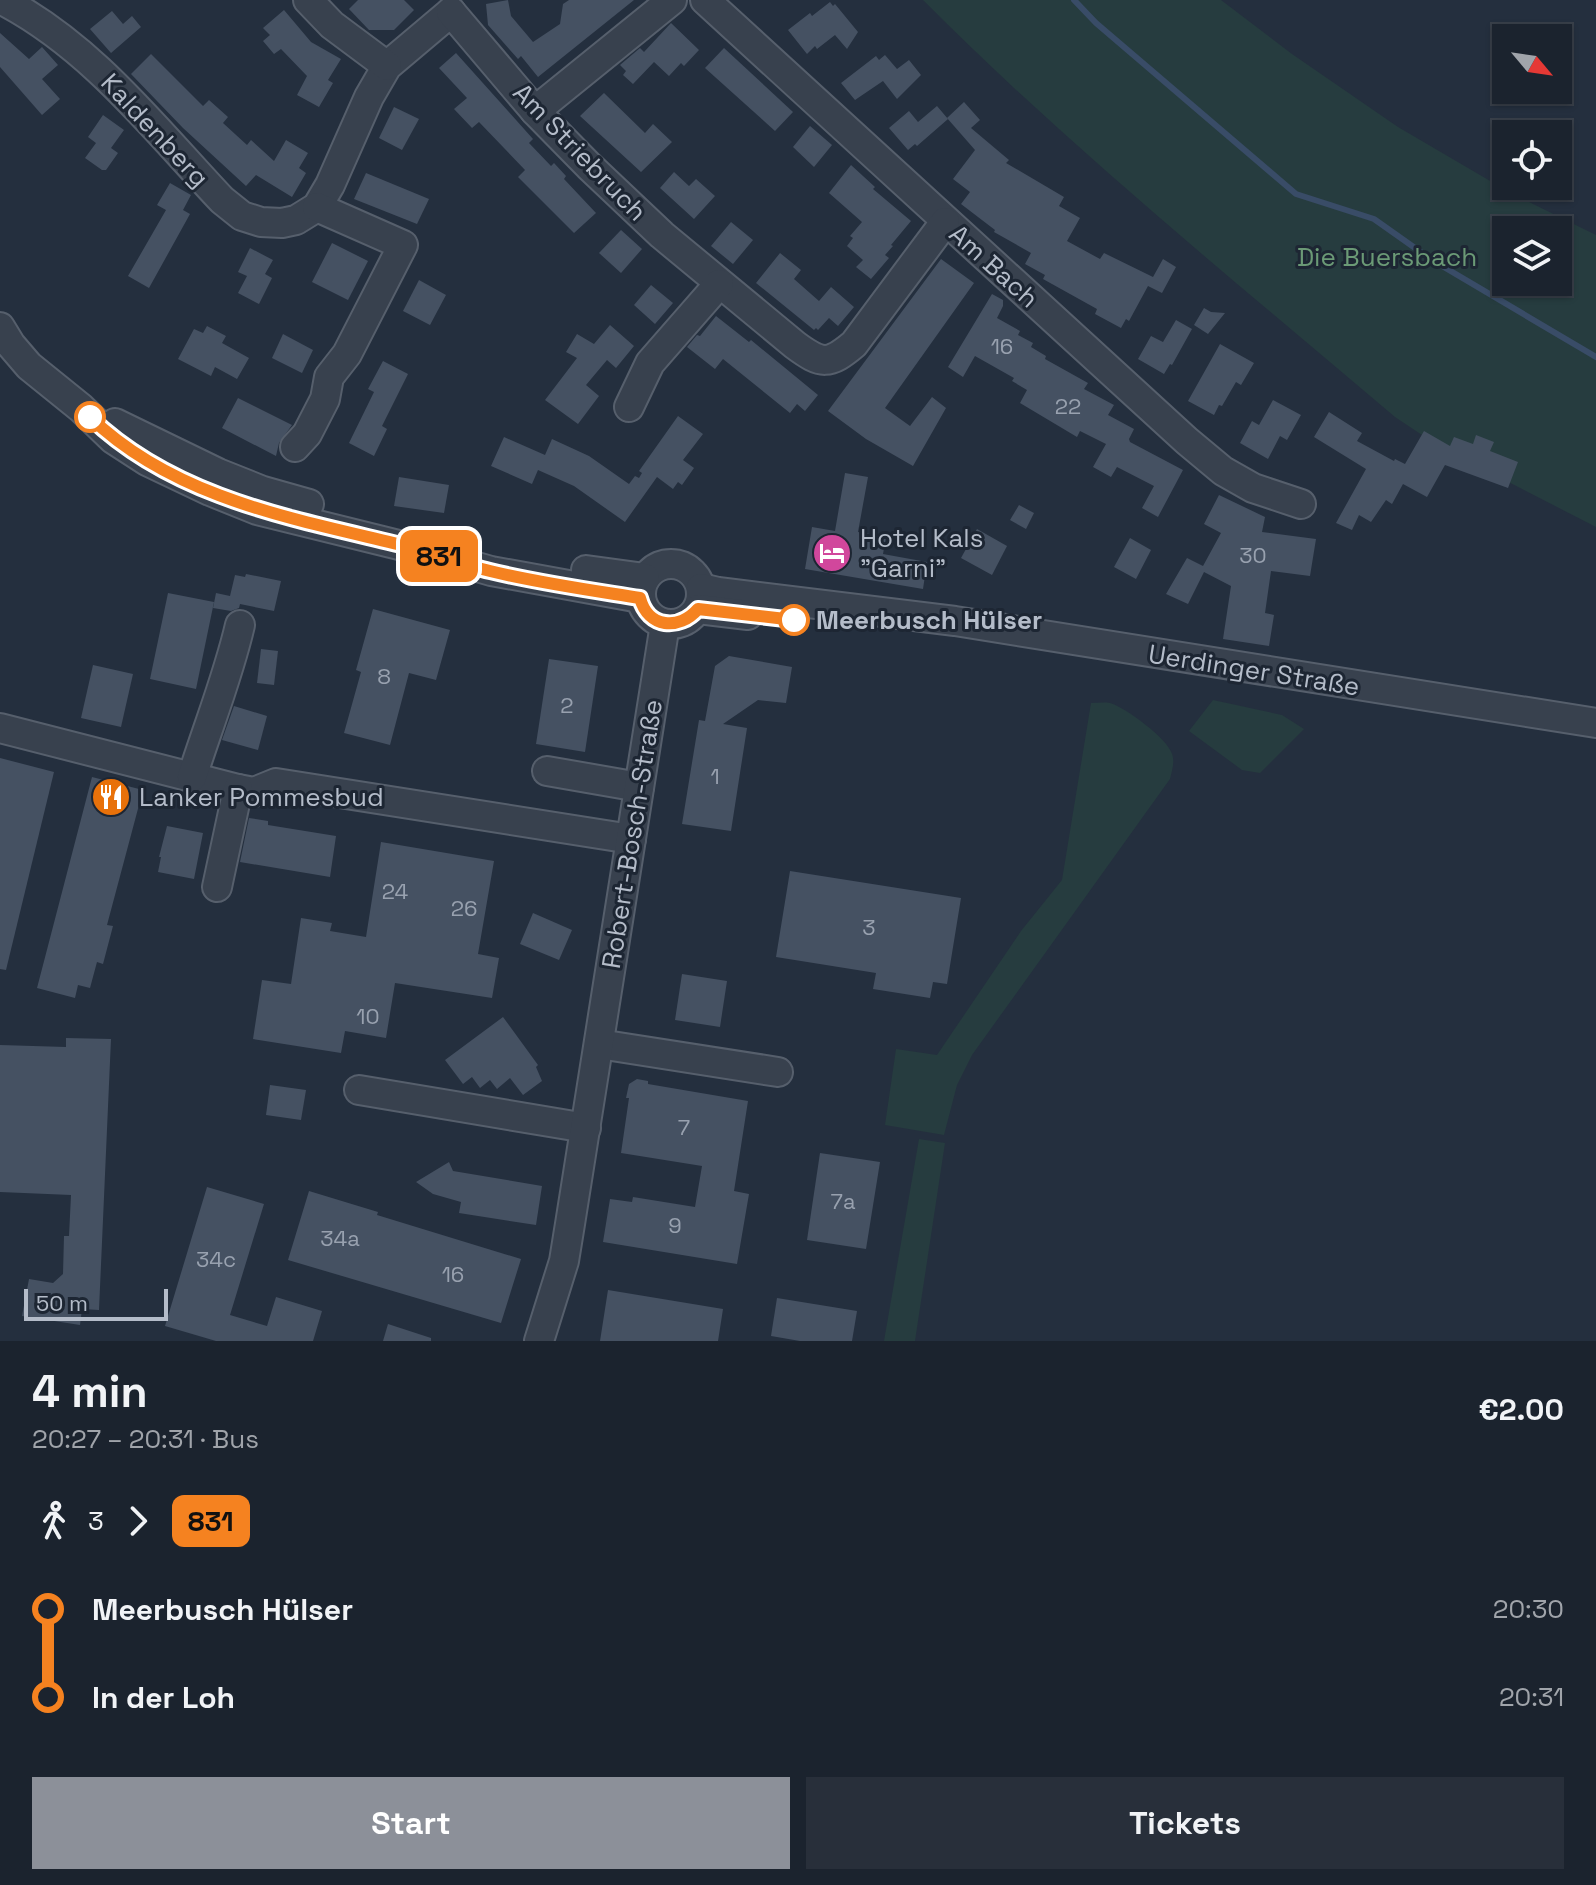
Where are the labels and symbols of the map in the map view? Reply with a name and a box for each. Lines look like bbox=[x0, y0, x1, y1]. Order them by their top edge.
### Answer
north arrow bbox=[1492, 24, 1572, 104]
street label: Kaldenberg bbox=[94, 66, 216, 194]
street label: Am Striebruch bbox=[506, 76, 654, 228]
street label: Am Bach bbox=[942, 217, 1046, 315]
park label: Die Buersbach bbox=[1297, 240, 1477, 274]
house number: 16 bbox=[991, 332, 1013, 360]
house number: 22 bbox=[1055, 392, 1081, 420]
unlabelled marker bbox=[75, 402, 105, 432]
place label: Hotel Kals "Garni" bbox=[860, 521, 983, 585]
line badge: 831 bbox=[393, 530, 485, 582]
hotel icon: Hotel Kals "Garni" bbox=[811, 532, 853, 574]
house number: 30 bbox=[1239, 541, 1267, 569]
place label: Meerbusch Hülser bbox=[816, 603, 1042, 637]
marker: Meerbusch Hülser bbox=[779, 605, 809, 635]
street label: Uerdinger Straße bbox=[1146, 637, 1362, 703]
house number: 8 bbox=[377, 662, 391, 690]
house number: 2 bbox=[560, 691, 574, 719]
street label: Robert-Bosch-Straße bbox=[594, 697, 670, 971]
house number: 1 bbox=[710, 762, 720, 790]
restaurant icon: Lanker Pommesbud bbox=[90, 776, 132, 818]
place label: Lanker Pommesbud bbox=[139, 780, 384, 814]
house number: 24 bbox=[382, 877, 408, 905]
house number: 26 bbox=[451, 894, 477, 922]
house number: 3 bbox=[862, 913, 876, 941]
house number: 10 bbox=[356, 1002, 380, 1030]
house number: 7 bbox=[678, 1113, 690, 1141]
house number: 7a bbox=[830, 1187, 856, 1215]
house number: 9 bbox=[668, 1211, 682, 1239]
house number: 34a bbox=[320, 1224, 360, 1252]
house number: 34c bbox=[196, 1245, 236, 1273]
house number: 16 bbox=[442, 1260, 464, 1288]
scale bar bbox=[24, 1285, 168, 1321]

